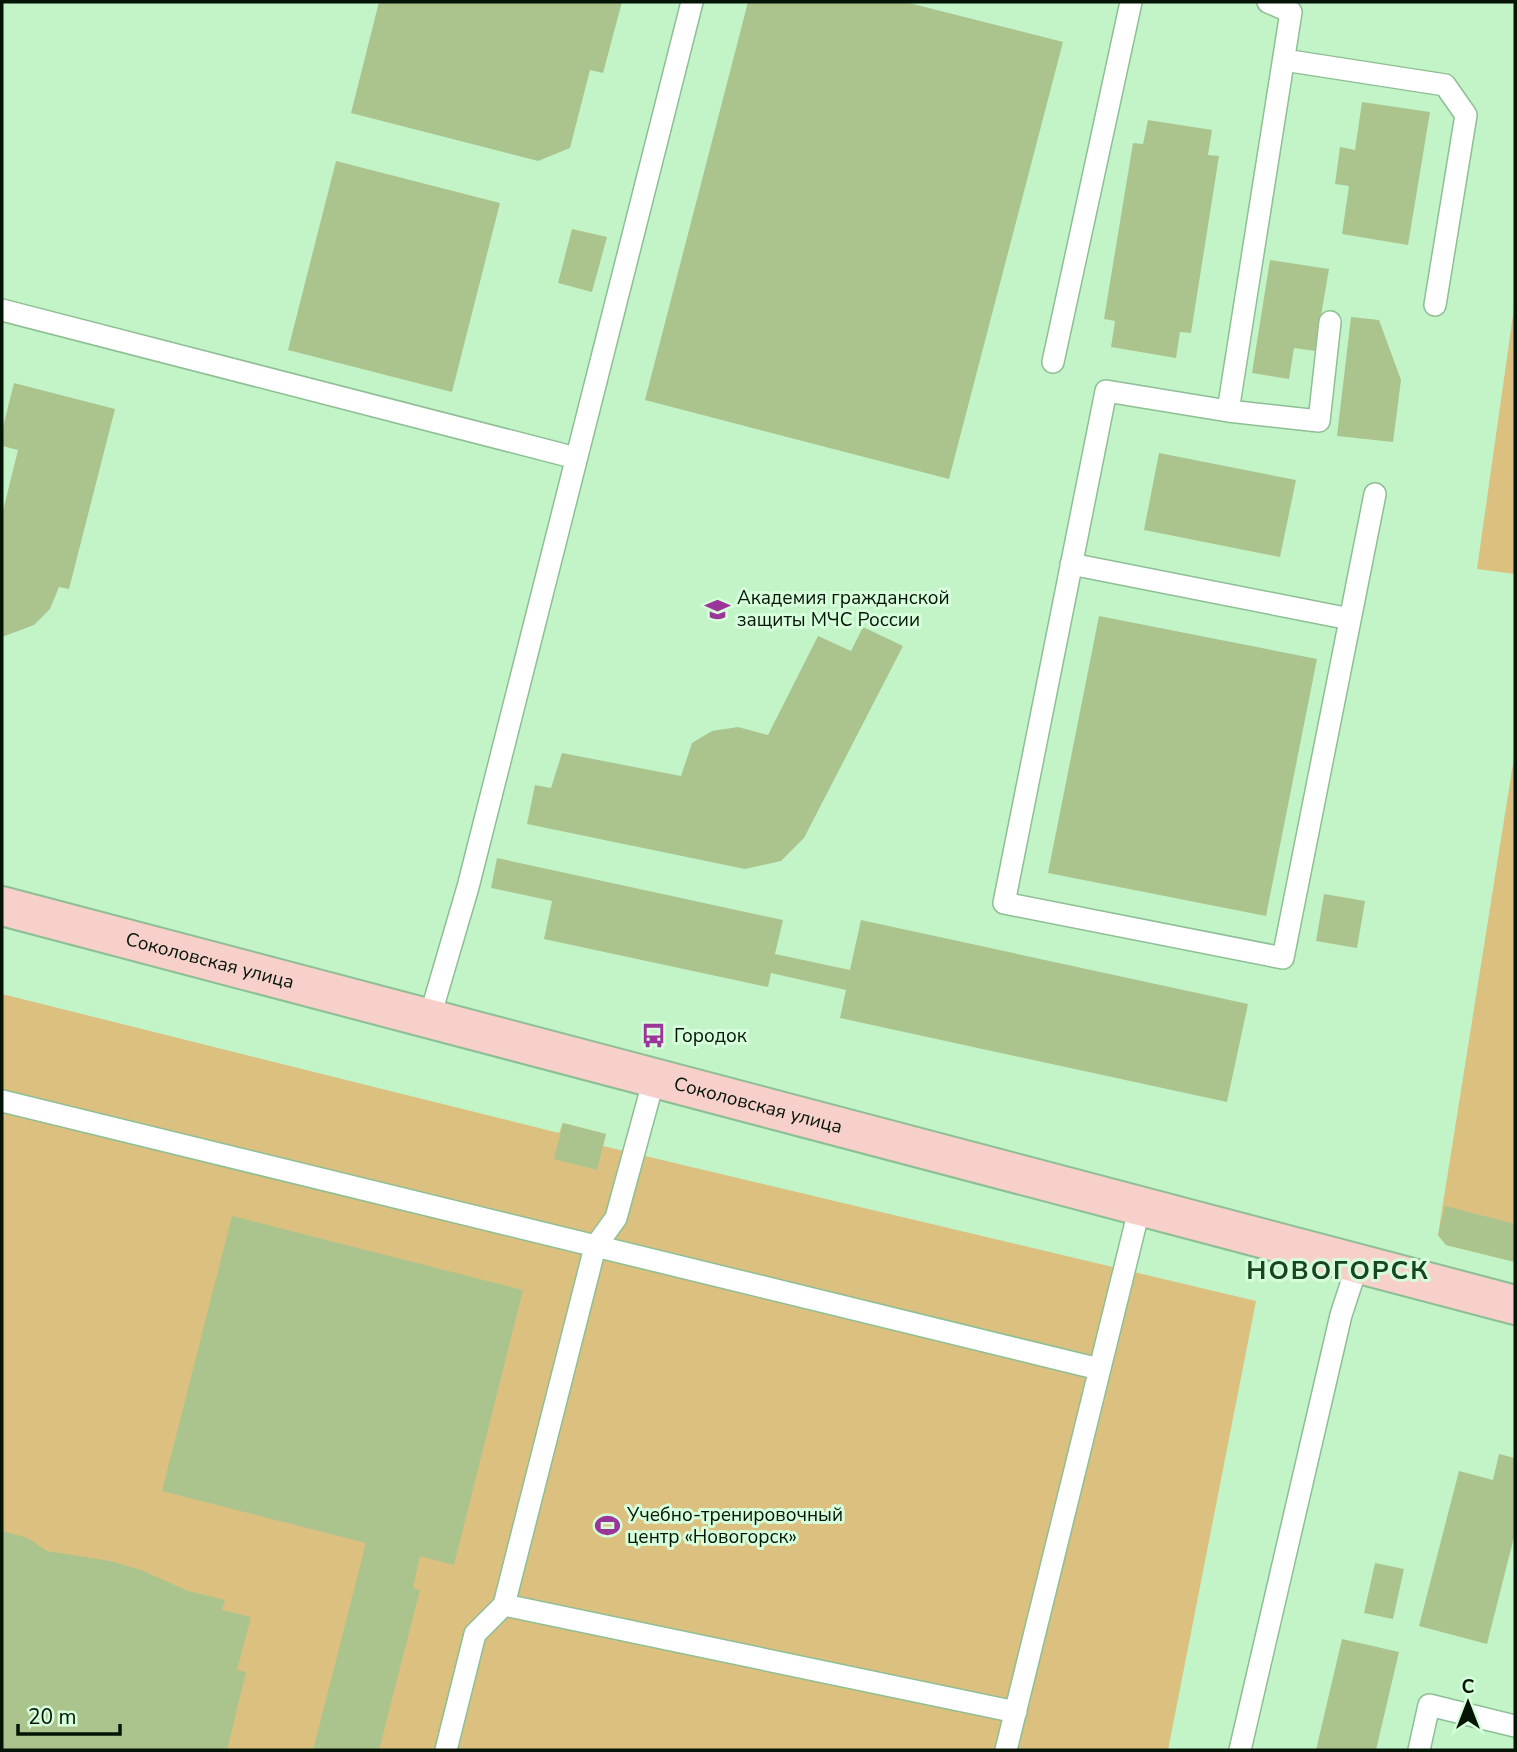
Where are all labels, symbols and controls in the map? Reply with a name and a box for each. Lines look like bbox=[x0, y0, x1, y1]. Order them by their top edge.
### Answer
place label: Академия гражданской защиты МЧС России bbox=[737, 585, 950, 633]
school or university icon: Академия гражданской защиты МЧС России bbox=[703, 595, 731, 623]
street label: Соколовская улица bbox=[123, 926, 297, 996]
bus stop icon: Городок bbox=[640, 1022, 668, 1050]
place label: Городок bbox=[674, 1023, 747, 1049]
street label: Соколовская улица bbox=[671, 1071, 845, 1140]
district label: НОВОГОРСК bbox=[1246, 1253, 1430, 1288]
place label: Учебно-тренировочный центр «Новогорск» bbox=[626, 1502, 843, 1550]
sports icon: Учебно-тренировочный центр «Новогорск» bbox=[593, 1512, 621, 1540]
north arrow bbox=[1433, 1668, 1503, 1738]
text: С bbox=[1462, 1674, 1475, 1700]
scale bar bbox=[18, 1692, 119, 1736]
text: 20 m bbox=[28, 1703, 77, 1731]

